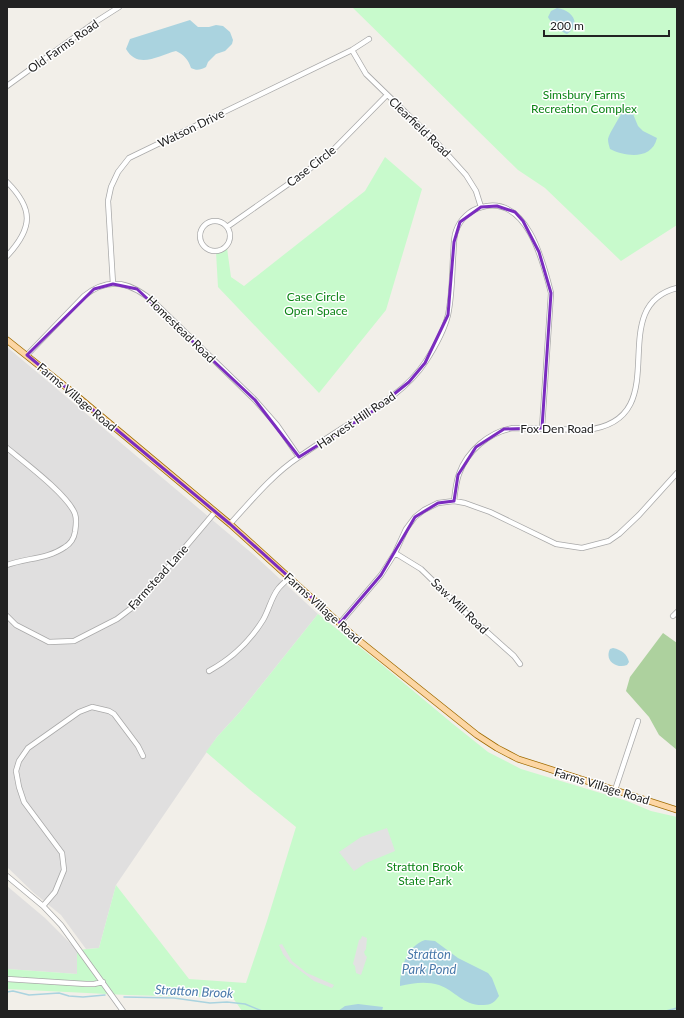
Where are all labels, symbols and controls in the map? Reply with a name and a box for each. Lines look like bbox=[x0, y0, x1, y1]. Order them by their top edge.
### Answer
scale bar bbox=[544, 12, 669, 38]
street label: Old Farms Road bbox=[25, 16, 101, 76]
text: 200 m bbox=[550, 18, 584, 33]
park label: Simsbury Farms Recreation Complex bbox=[531, 87, 637, 116]
street label: Clearfield Road bbox=[386, 94, 454, 160]
street label: Watson Drive bbox=[155, 105, 227, 151]
street label: Case Circle bbox=[283, 142, 339, 190]
park label: Case Circle Open Space bbox=[284, 289, 348, 318]
street label: Homestead Road bbox=[143, 292, 219, 366]
street label: Farms Village Road bbox=[34, 360, 120, 434]
street label: Harvest Hill Road bbox=[314, 388, 398, 452]
street label: Fox Den Road bbox=[520, 421, 594, 436]
street label: Farmstead Lane bbox=[125, 541, 191, 613]
street label: Farms Village Road bbox=[281, 569, 365, 647]
street label: Saw Mill Road bbox=[428, 575, 492, 637]
street label: Farms Village Road bbox=[553, 764, 651, 808]
park label: Stratton Brook State Park bbox=[387, 859, 464, 888]
water label: Stratton Park Pond bbox=[402, 946, 456, 977]
water label: Stratton Brook bbox=[154, 981, 234, 1001]

